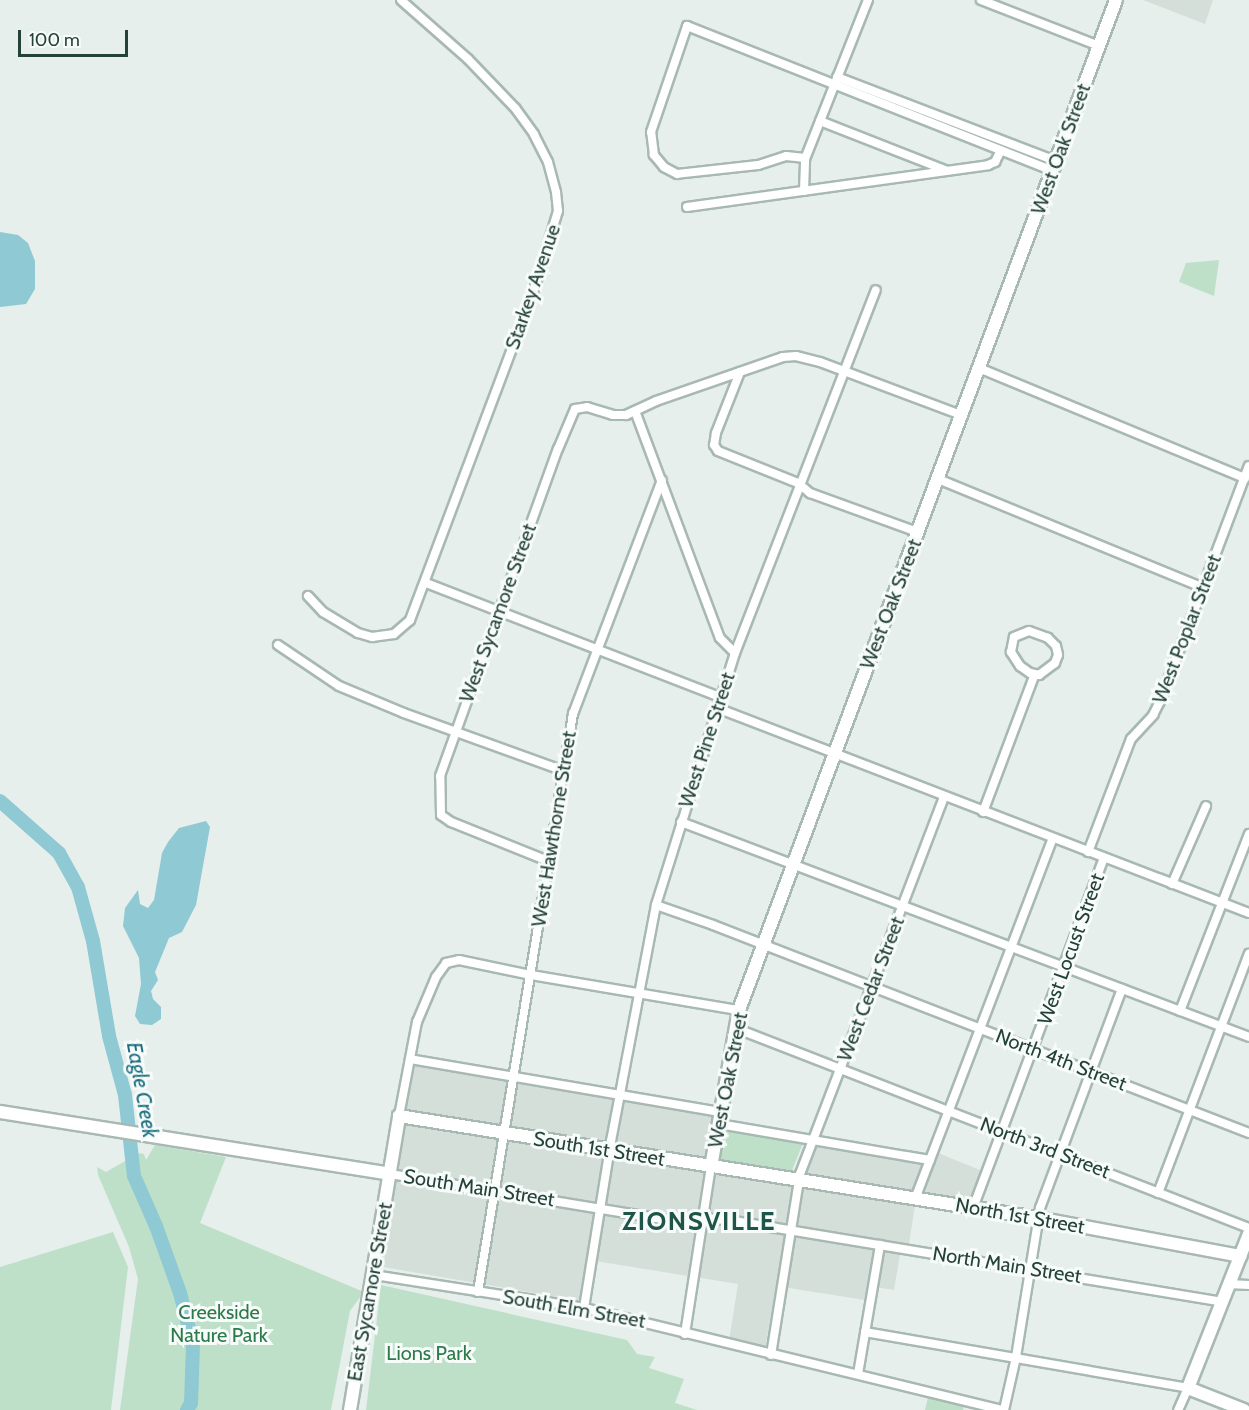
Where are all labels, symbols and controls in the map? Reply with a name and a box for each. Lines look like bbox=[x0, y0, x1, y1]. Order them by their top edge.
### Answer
scale bar bbox=[21, 18, 130, 56]
text: 100 m bbox=[29, 29, 80, 51]
street label: West Oak Street bbox=[1026, 80, 1096, 218]
street label: Starkey Avenue bbox=[500, 221, 566, 353]
street label: West Sycamore Street bbox=[454, 520, 542, 706]
street label: West Oak Street bbox=[855, 535, 927, 673]
street label: West Poplar Street bbox=[1148, 551, 1226, 707]
street label: West Pine Street bbox=[674, 669, 740, 811]
street label: West Hawthorne Street bbox=[527, 729, 581, 929]
street label: West Locust Street bbox=[1032, 870, 1110, 1028]
street label: West Cedar Street bbox=[832, 913, 910, 1065]
street label: West Oak Street bbox=[703, 1010, 753, 1150]
street label: North 4th Street bbox=[992, 1024, 1130, 1096]
water label: Eagle Creek bbox=[121, 1040, 163, 1140]
street label: North 3rd Street bbox=[977, 1112, 1113, 1184]
street label: South 1st Street bbox=[532, 1127, 666, 1171]
street label: South Main Street bbox=[402, 1164, 556, 1212]
street label: North 1st Street bbox=[954, 1193, 1086, 1239]
street label: East Sycamore Street bbox=[342, 1201, 398, 1383]
district label: ZIONSVILLE bbox=[622, 1206, 776, 1238]
street label: North Main Street bbox=[931, 1241, 1083, 1289]
street label: South Elm Street bbox=[501, 1285, 647, 1333]
park label: Creekside Nature Park bbox=[170, 1301, 268, 1348]
park label: Lions Park bbox=[386, 1341, 472, 1365]

